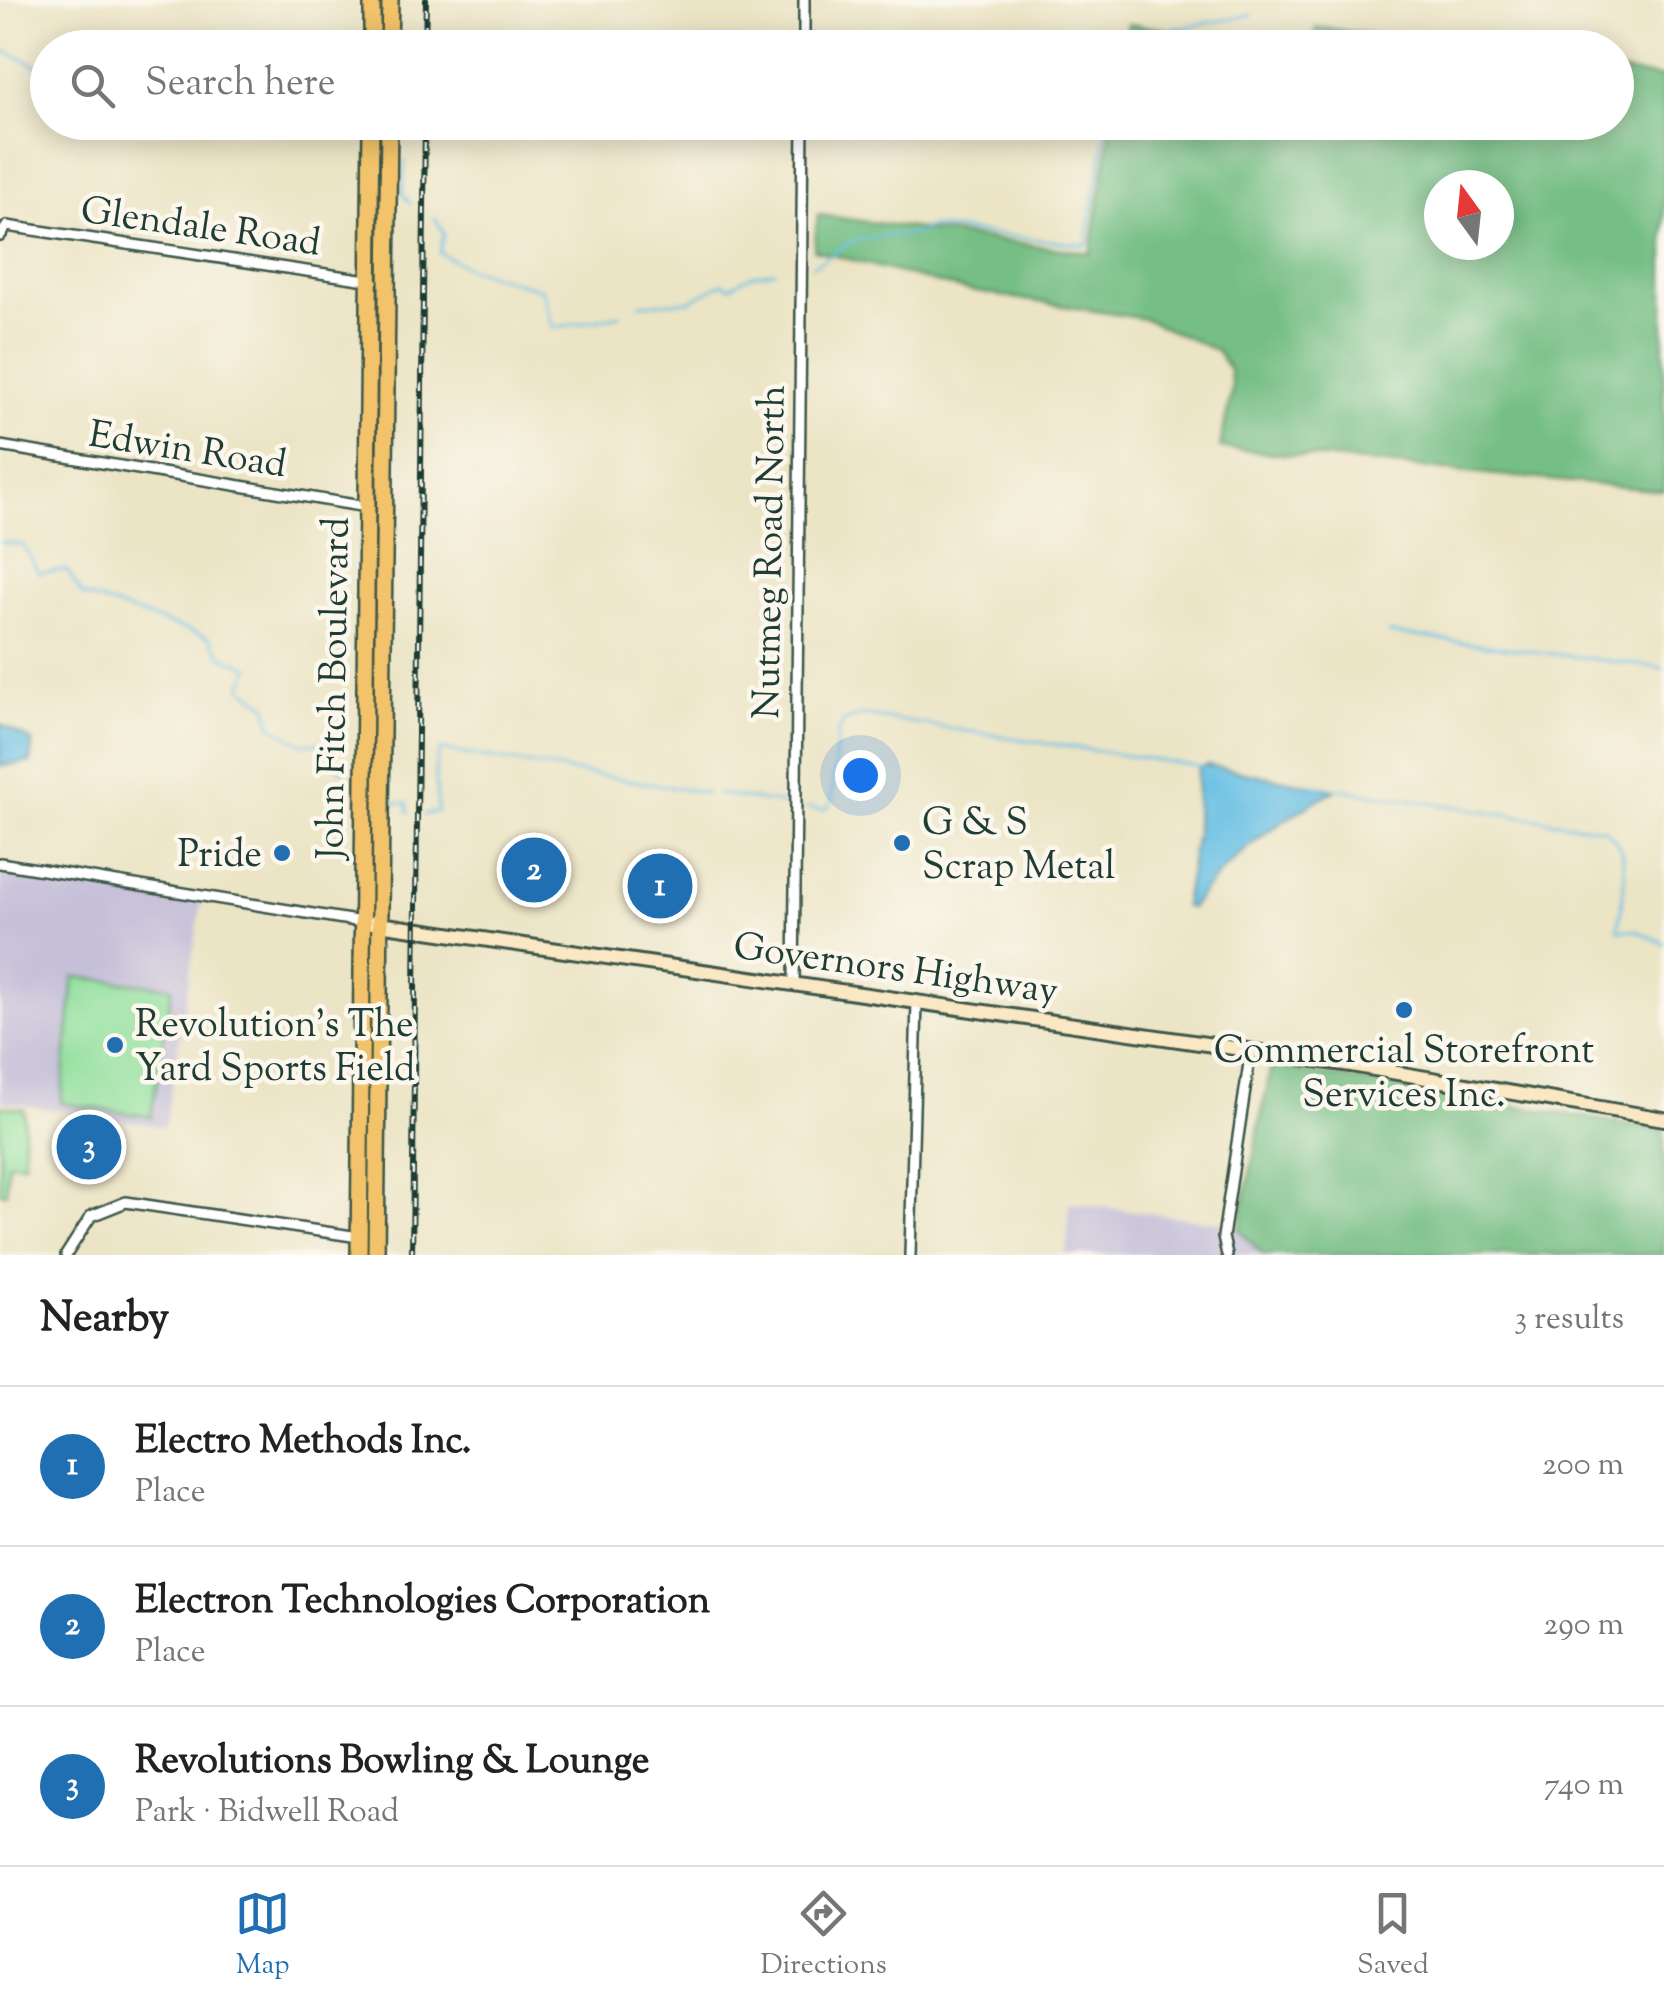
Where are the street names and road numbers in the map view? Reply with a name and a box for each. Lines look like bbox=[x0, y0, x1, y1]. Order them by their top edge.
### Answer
street label: Glendale Road bbox=[77, 185, 324, 273]
street label: Nutmeg Road North bbox=[742, 385, 802, 720]
street label: Edwin Road bbox=[85, 410, 290, 494]
street label: John Fitch Boulevard bbox=[306, 516, 366, 862]
street label: Governors Highway bbox=[730, 921, 1061, 1020]

